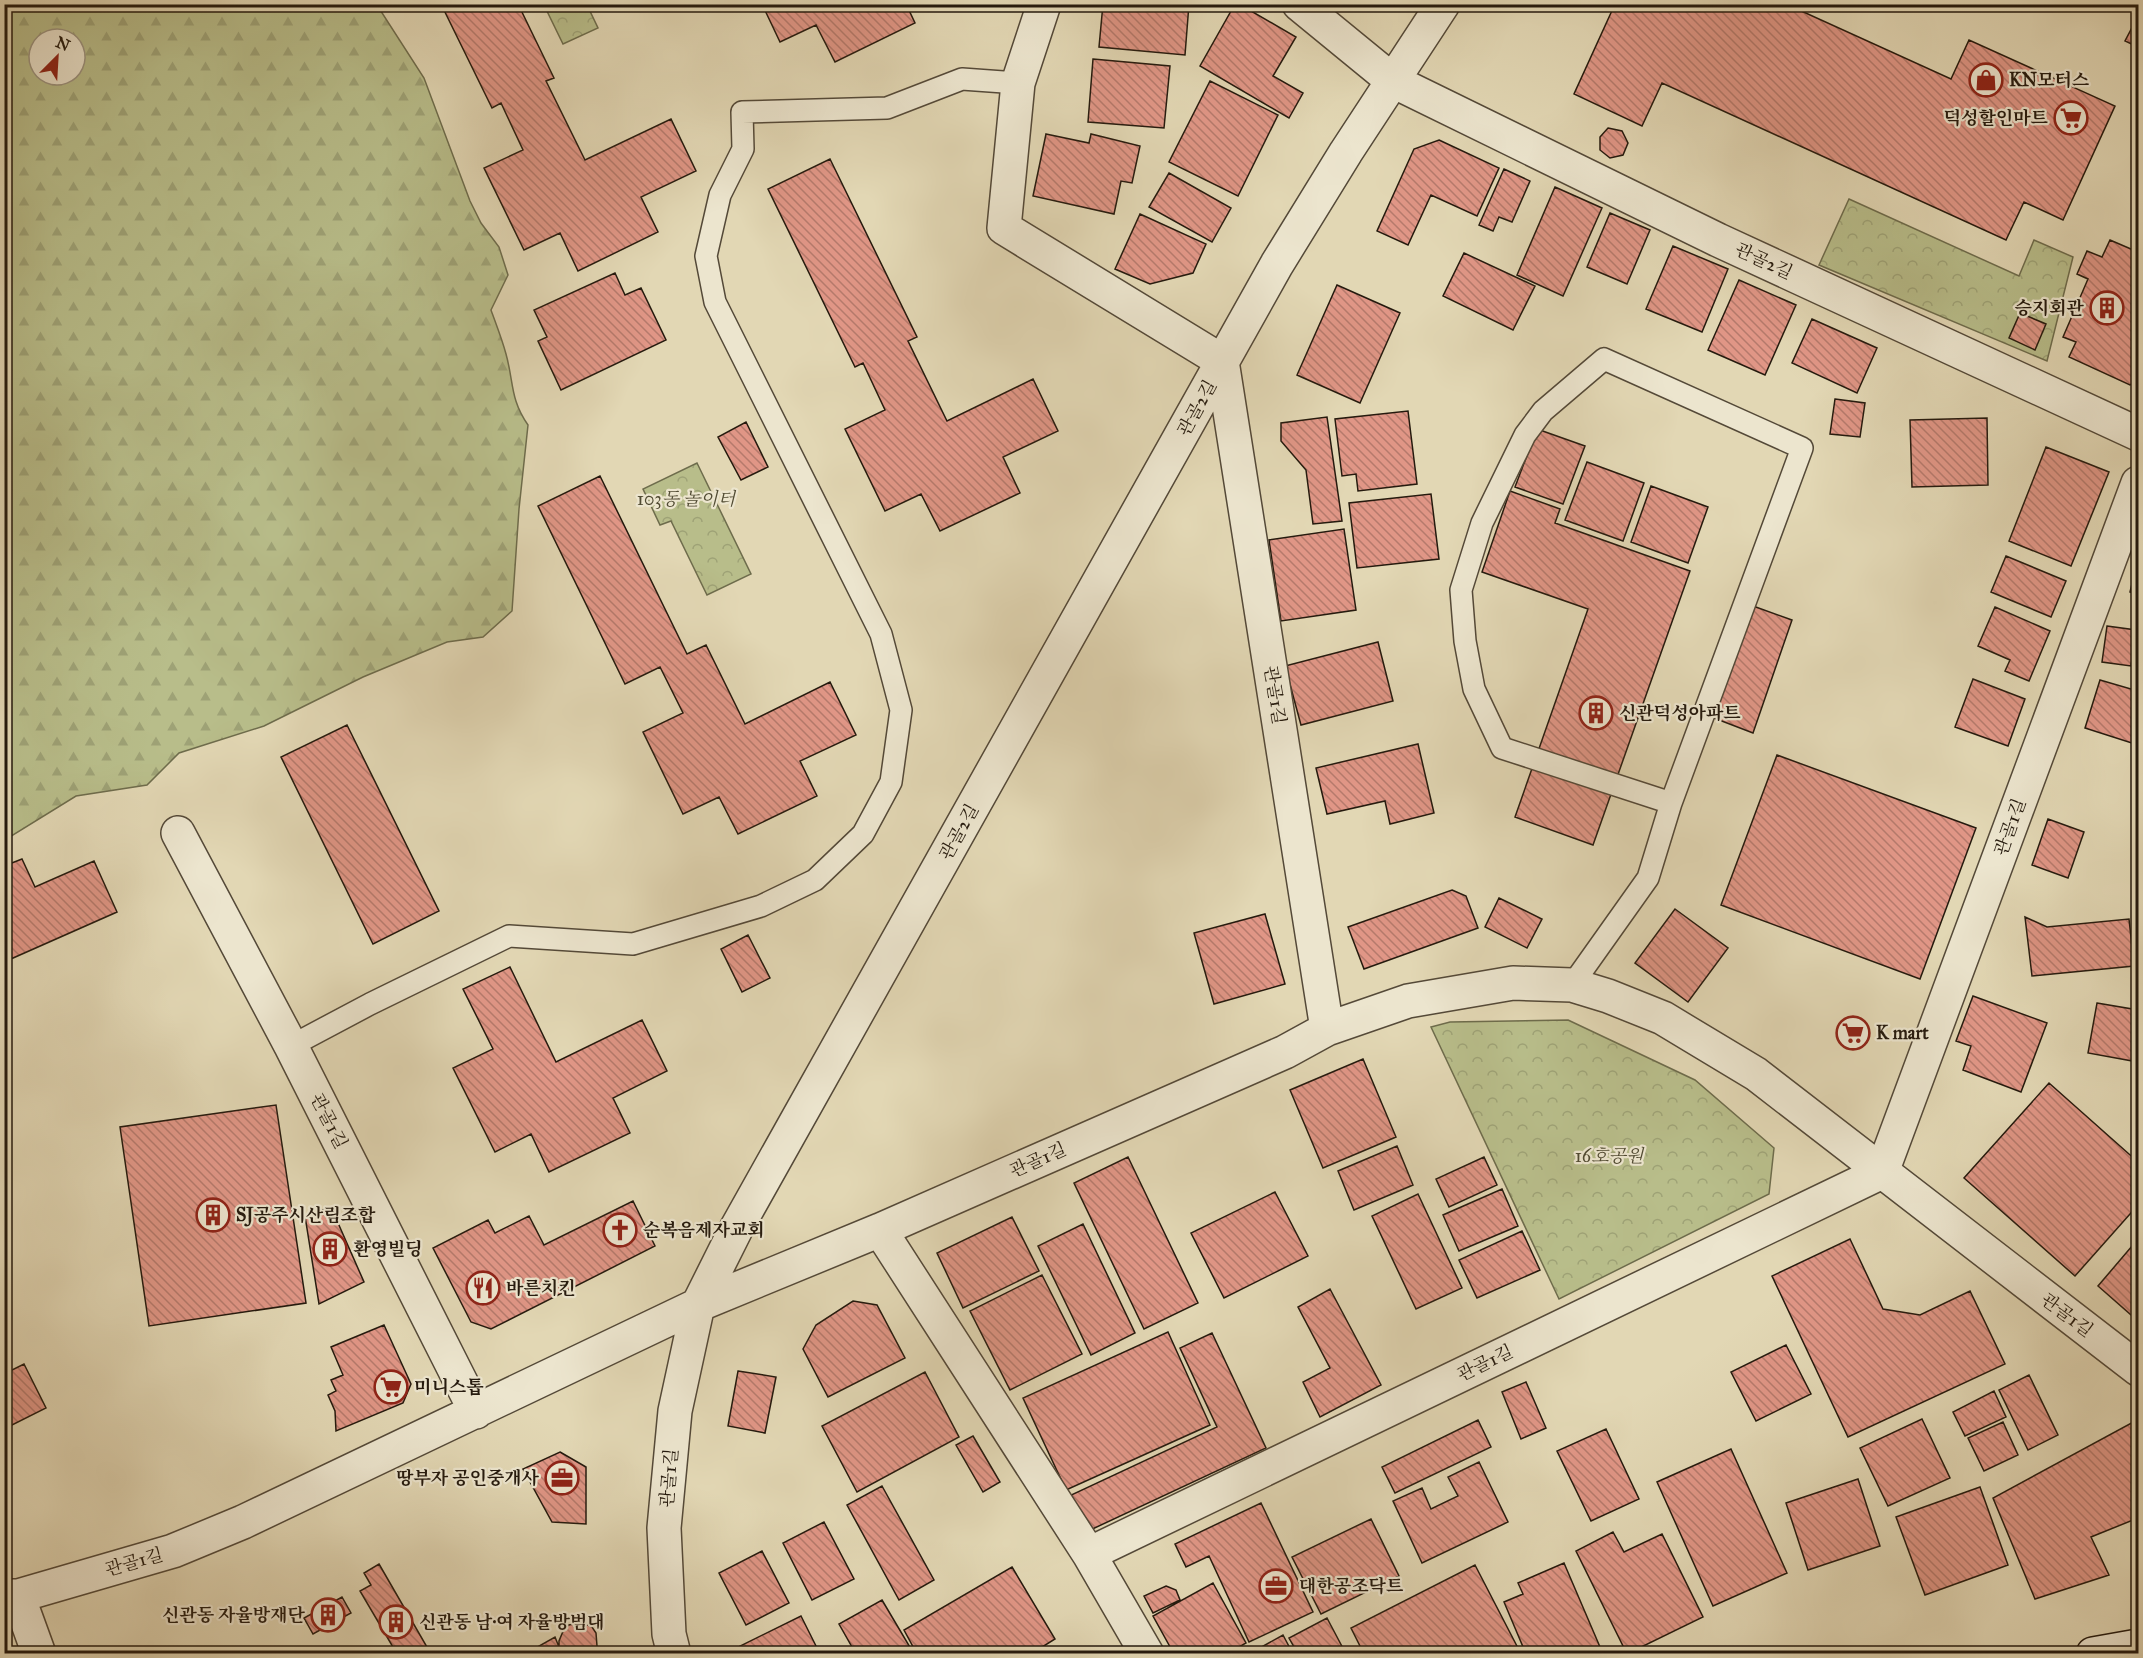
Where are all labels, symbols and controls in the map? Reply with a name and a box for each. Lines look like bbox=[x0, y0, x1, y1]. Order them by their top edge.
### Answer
north arrow bbox=[27, 27, 87, 87]
text: N bbox=[53, 32, 73, 55]
shop icon: KN모터스 bbox=[1968, 62, 2004, 98]
place label: KN모터스 bbox=[2009, 69, 2090, 91]
supermarket icon: 덕성할인마트 bbox=[2053, 100, 2089, 136]
place label: 덕성할인마트 bbox=[1944, 107, 2049, 129]
street label: 관골2길 bbox=[1732, 238, 1796, 284]
building icon: 승지회관 bbox=[2089, 290, 2125, 326]
place label: 승지회관 bbox=[2014, 297, 2085, 319]
street label: 관골2길 bbox=[1173, 376, 1221, 440]
park label: 103동 놀이터 bbox=[637, 488, 737, 510]
street label: 관골1길 bbox=[1259, 664, 1291, 726]
building icon: 신관덕성아파트 bbox=[1578, 695, 1614, 731]
place label: 신관덕성아파트 bbox=[1619, 702, 1741, 724]
street label: 관골1길 bbox=[1990, 795, 2030, 859]
street label: 관골2길 bbox=[935, 800, 983, 864]
supermarket icon: K mart bbox=[1835, 1015, 1871, 1051]
place label: K mart bbox=[1876, 1022, 1929, 1044]
street label: 관골1길 bbox=[306, 1090, 352, 1152]
street label: 관골1길 bbox=[1006, 1138, 1070, 1182]
park label: 16호공원 bbox=[1575, 1145, 1645, 1167]
building icon: SJ공주시산림조합 bbox=[195, 1197, 231, 1233]
place label: SJ공주시산림조합 bbox=[236, 1204, 376, 1227]
church icon: 순복음제자교회 bbox=[602, 1212, 638, 1248]
place label: 순복음제자교회 bbox=[643, 1219, 765, 1241]
building icon: 환영빌딩 bbox=[312, 1231, 348, 1267]
place label: 환영빌딩 bbox=[353, 1238, 423, 1260]
restaurant icon: 바른치킨 bbox=[465, 1270, 501, 1306]
place label: 바른치킨 bbox=[506, 1277, 576, 1299]
street label: 관골1길 bbox=[2037, 1288, 2097, 1342]
street label: 관골1길 bbox=[1454, 1340, 1516, 1386]
supermarket icon: 미니스톱 bbox=[373, 1369, 409, 1405]
place label: 미니스톱 bbox=[414, 1376, 484, 1398]
street label: 관골1길 bbox=[655, 1448, 683, 1508]
office icon: 땅부자 공인중개사 bbox=[544, 1460, 580, 1496]
place label: 땅부자 공인중개사 bbox=[396, 1467, 540, 1489]
street label: 관골1길 bbox=[102, 1543, 166, 1581]
office icon: 대한공조닥트 bbox=[1258, 1568, 1294, 1604]
place label: 대한공조닥트 bbox=[1299, 1575, 1404, 1597]
building icon: 신관동 자율방재단 bbox=[310, 1597, 346, 1633]
place label: 신관동 자율방재단 bbox=[162, 1604, 306, 1626]
building icon: 신관동 남·여 자율방범대 bbox=[378, 1604, 414, 1640]
place label: 신관동 남·여 자율방범대 bbox=[419, 1611, 605, 1633]

